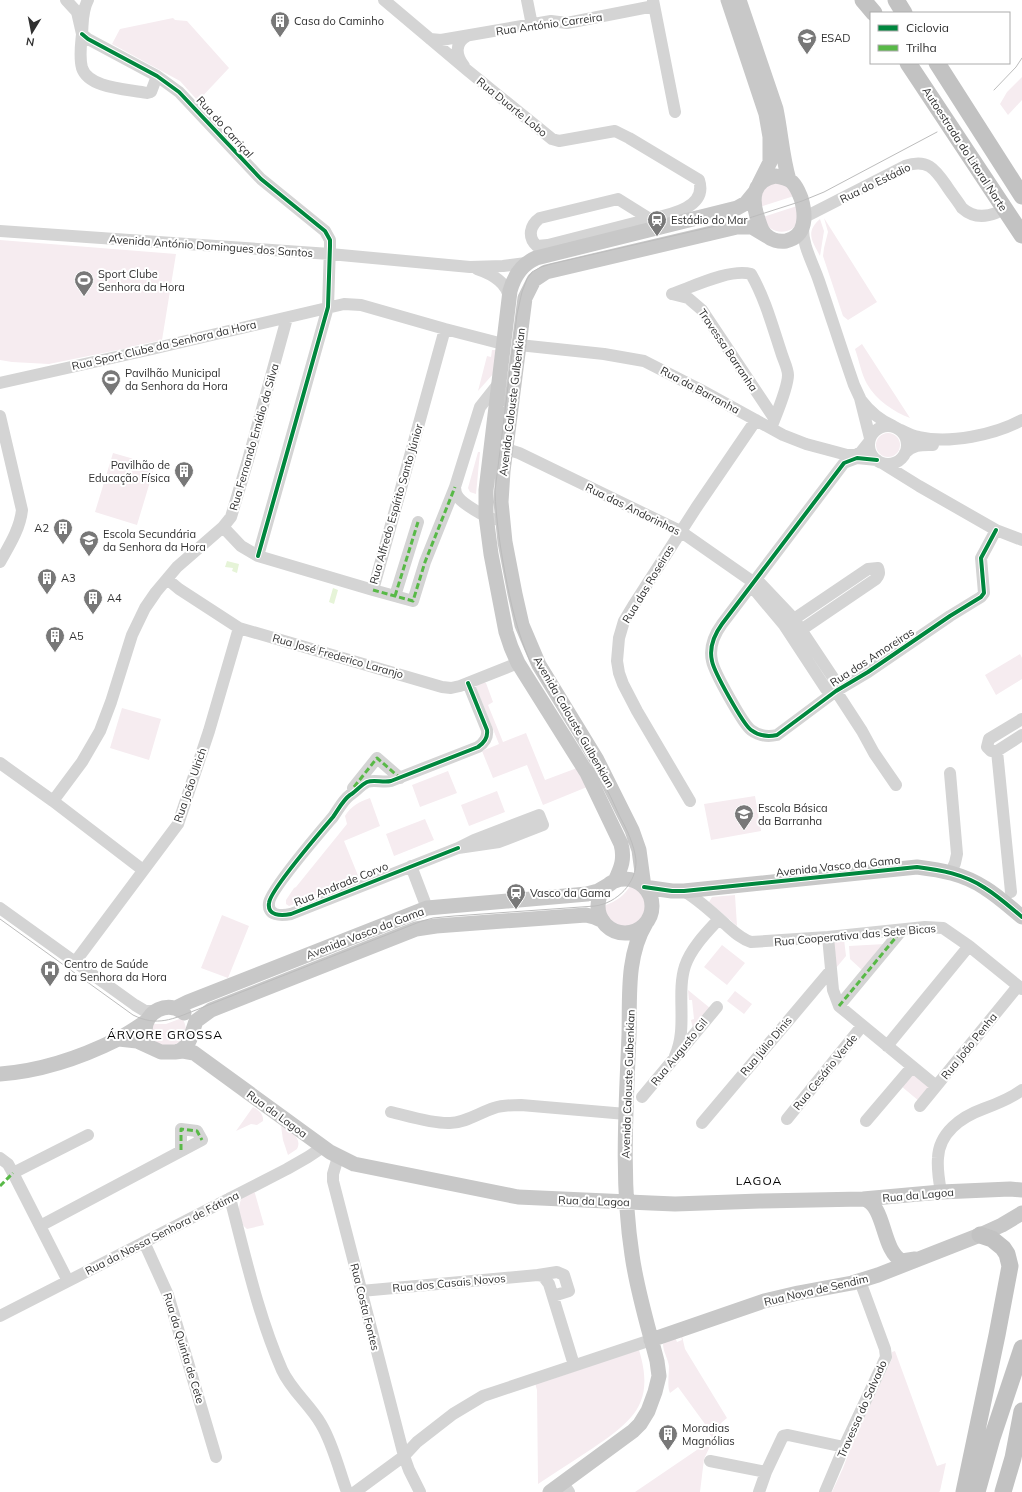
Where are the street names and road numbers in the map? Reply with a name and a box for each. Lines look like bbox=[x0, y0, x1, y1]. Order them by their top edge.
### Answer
street label: Rua António Carreira bbox=[495, 10, 603, 38]
street label: Rua Duarte Lobo bbox=[474, 74, 550, 140]
street label: Autoestrada do Litoral Norte bbox=[920, 84, 1010, 214]
street label: Rua do Carriçal bbox=[194, 93, 256, 161]
street label: Rua do Estádio bbox=[837, 160, 913, 206]
street label: Avenida António Domingues dos Santos bbox=[108, 232, 314, 260]
street label: Travessa Barranha bbox=[695, 306, 761, 394]
street label: Rua Sport Clube da Senhora da Hora bbox=[70, 317, 258, 373]
street label: Avenida Calouste Gulbenkian bbox=[496, 327, 528, 477]
street label: Rua Fernando Emídio da Silva bbox=[226, 362, 282, 512]
street label: Rua da Barranha bbox=[658, 363, 742, 417]
street label: Rua Alfredo Espírito Santo Júnior bbox=[366, 422, 426, 586]
street label: Rua das Andorinhas bbox=[583, 480, 683, 538]
street label: Rua das Roseiras bbox=[619, 542, 677, 626]
street label: Rua das Amoreiras bbox=[827, 625, 917, 689]
street label: Rua José Frederico Laranjo bbox=[271, 631, 405, 681]
street label: Avenida Calouste Gulbenkian bbox=[531, 654, 617, 790]
street label: Rua João Ulrich bbox=[171, 746, 209, 824]
street label: Avenida Vasco da Gama bbox=[775, 852, 901, 880]
street label: Rua Andrade Corvo bbox=[292, 859, 390, 909]
street label: Avenida Vasco da Gama bbox=[304, 904, 426, 962]
street label: Rua Cooperativa das Sete Bicas bbox=[773, 921, 937, 949]
street label: Avenida Calouste Gulbenkian bbox=[618, 1009, 638, 1159]
street label: Rua João Penha bbox=[938, 1010, 1000, 1082]
street label: Rua Júlio Dinis bbox=[737, 1013, 795, 1079]
street label: Rua Augusto Gil bbox=[648, 1016, 710, 1088]
street label: Rua Cesário Verde bbox=[790, 1031, 860, 1113]
street label: Rua da Lagoa bbox=[244, 1087, 310, 1141]
street label: Rua da Lagoa bbox=[882, 1185, 954, 1205]
street label: Rua da Nossa Senhora de Fátima bbox=[83, 1188, 241, 1278]
street label: Rua da Lagoa bbox=[558, 1193, 630, 1209]
street label: Rua Costa Fontes bbox=[347, 1262, 383, 1352]
street label: Rua dos Casais Novos bbox=[392, 1271, 506, 1295]
street label: Rua Nova de Sendim bbox=[762, 1271, 870, 1309]
street label: Rua da Quinta de Cete bbox=[160, 1291, 208, 1405]
street label: Travessa do Salvado bbox=[834, 1358, 890, 1460]

